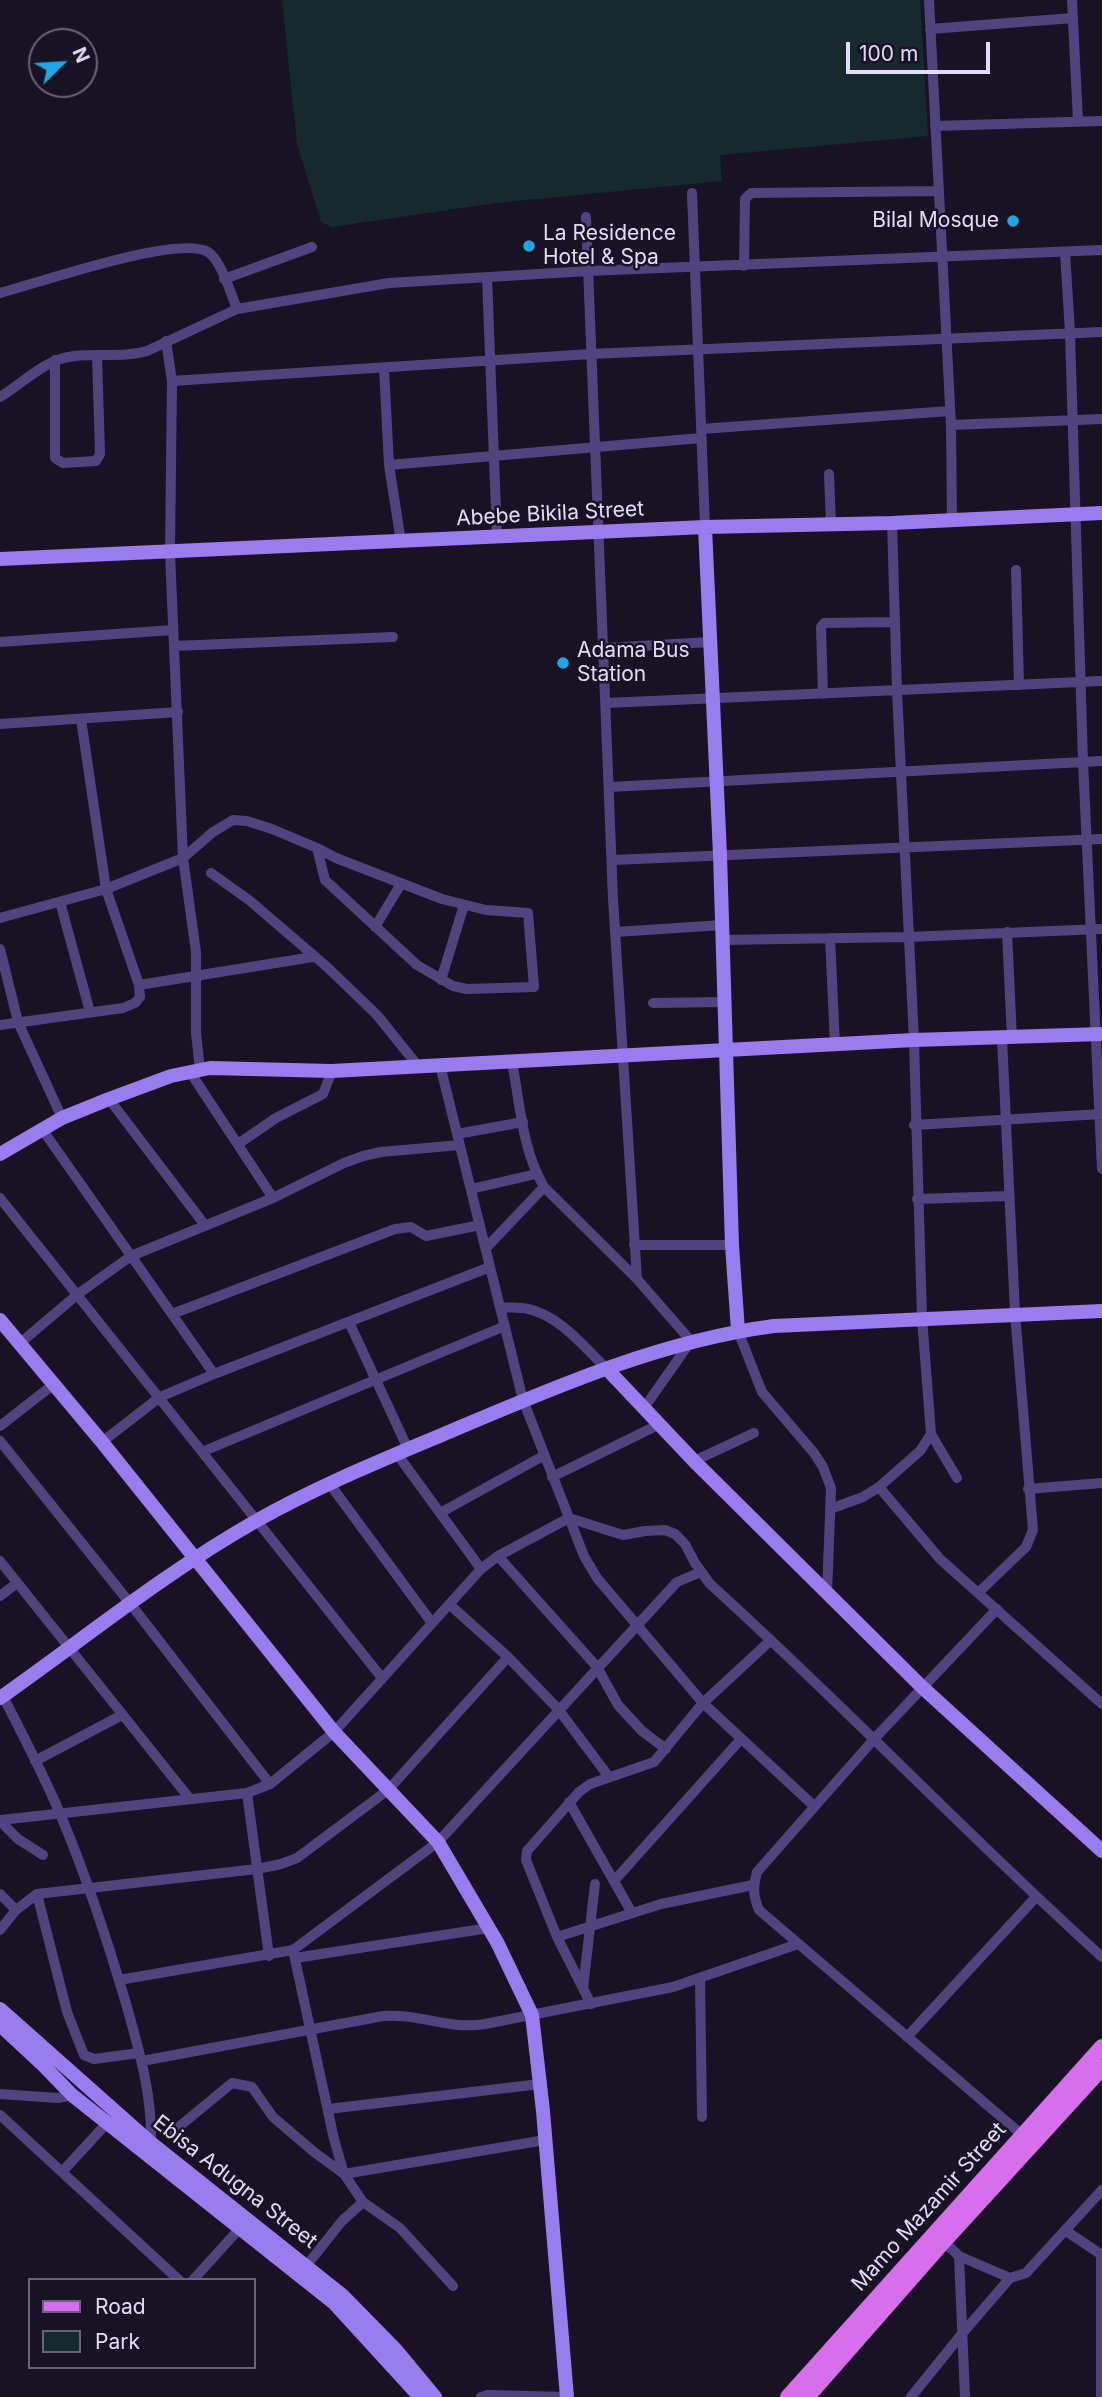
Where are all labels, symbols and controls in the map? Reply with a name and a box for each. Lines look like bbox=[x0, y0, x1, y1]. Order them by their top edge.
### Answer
north arrow bbox=[28, 28, 98, 98]
scale bar bbox=[850, 28, 993, 72]
text: 100 m bbox=[859, 41, 918, 66]
text: N bbox=[67, 44, 94, 66]
place label: Bilal Mosque bbox=[872, 208, 999, 234]
marker: Bilal Mosque bbox=[1005, 213, 1021, 229]
place label: La Residence Hotel & Spa bbox=[543, 221, 676, 271]
marker: La Residence Hotel & Spa bbox=[521, 238, 537, 254]
street label: Abebe Bikila Street bbox=[455, 496, 645, 532]
place label: Adama Bus Station bbox=[577, 638, 689, 688]
marker: Adama Bus Station bbox=[555, 655, 571, 671]
street label: Ebisa Adugna Street bbox=[148, 2110, 322, 2254]
street label: Mamo Mazamir Street bbox=[847, 2117, 1011, 2297]
legend bbox=[28, 2278, 256, 2369]
text: Road bbox=[95, 2294, 146, 2319]
text: Park bbox=[95, 2329, 140, 2354]

